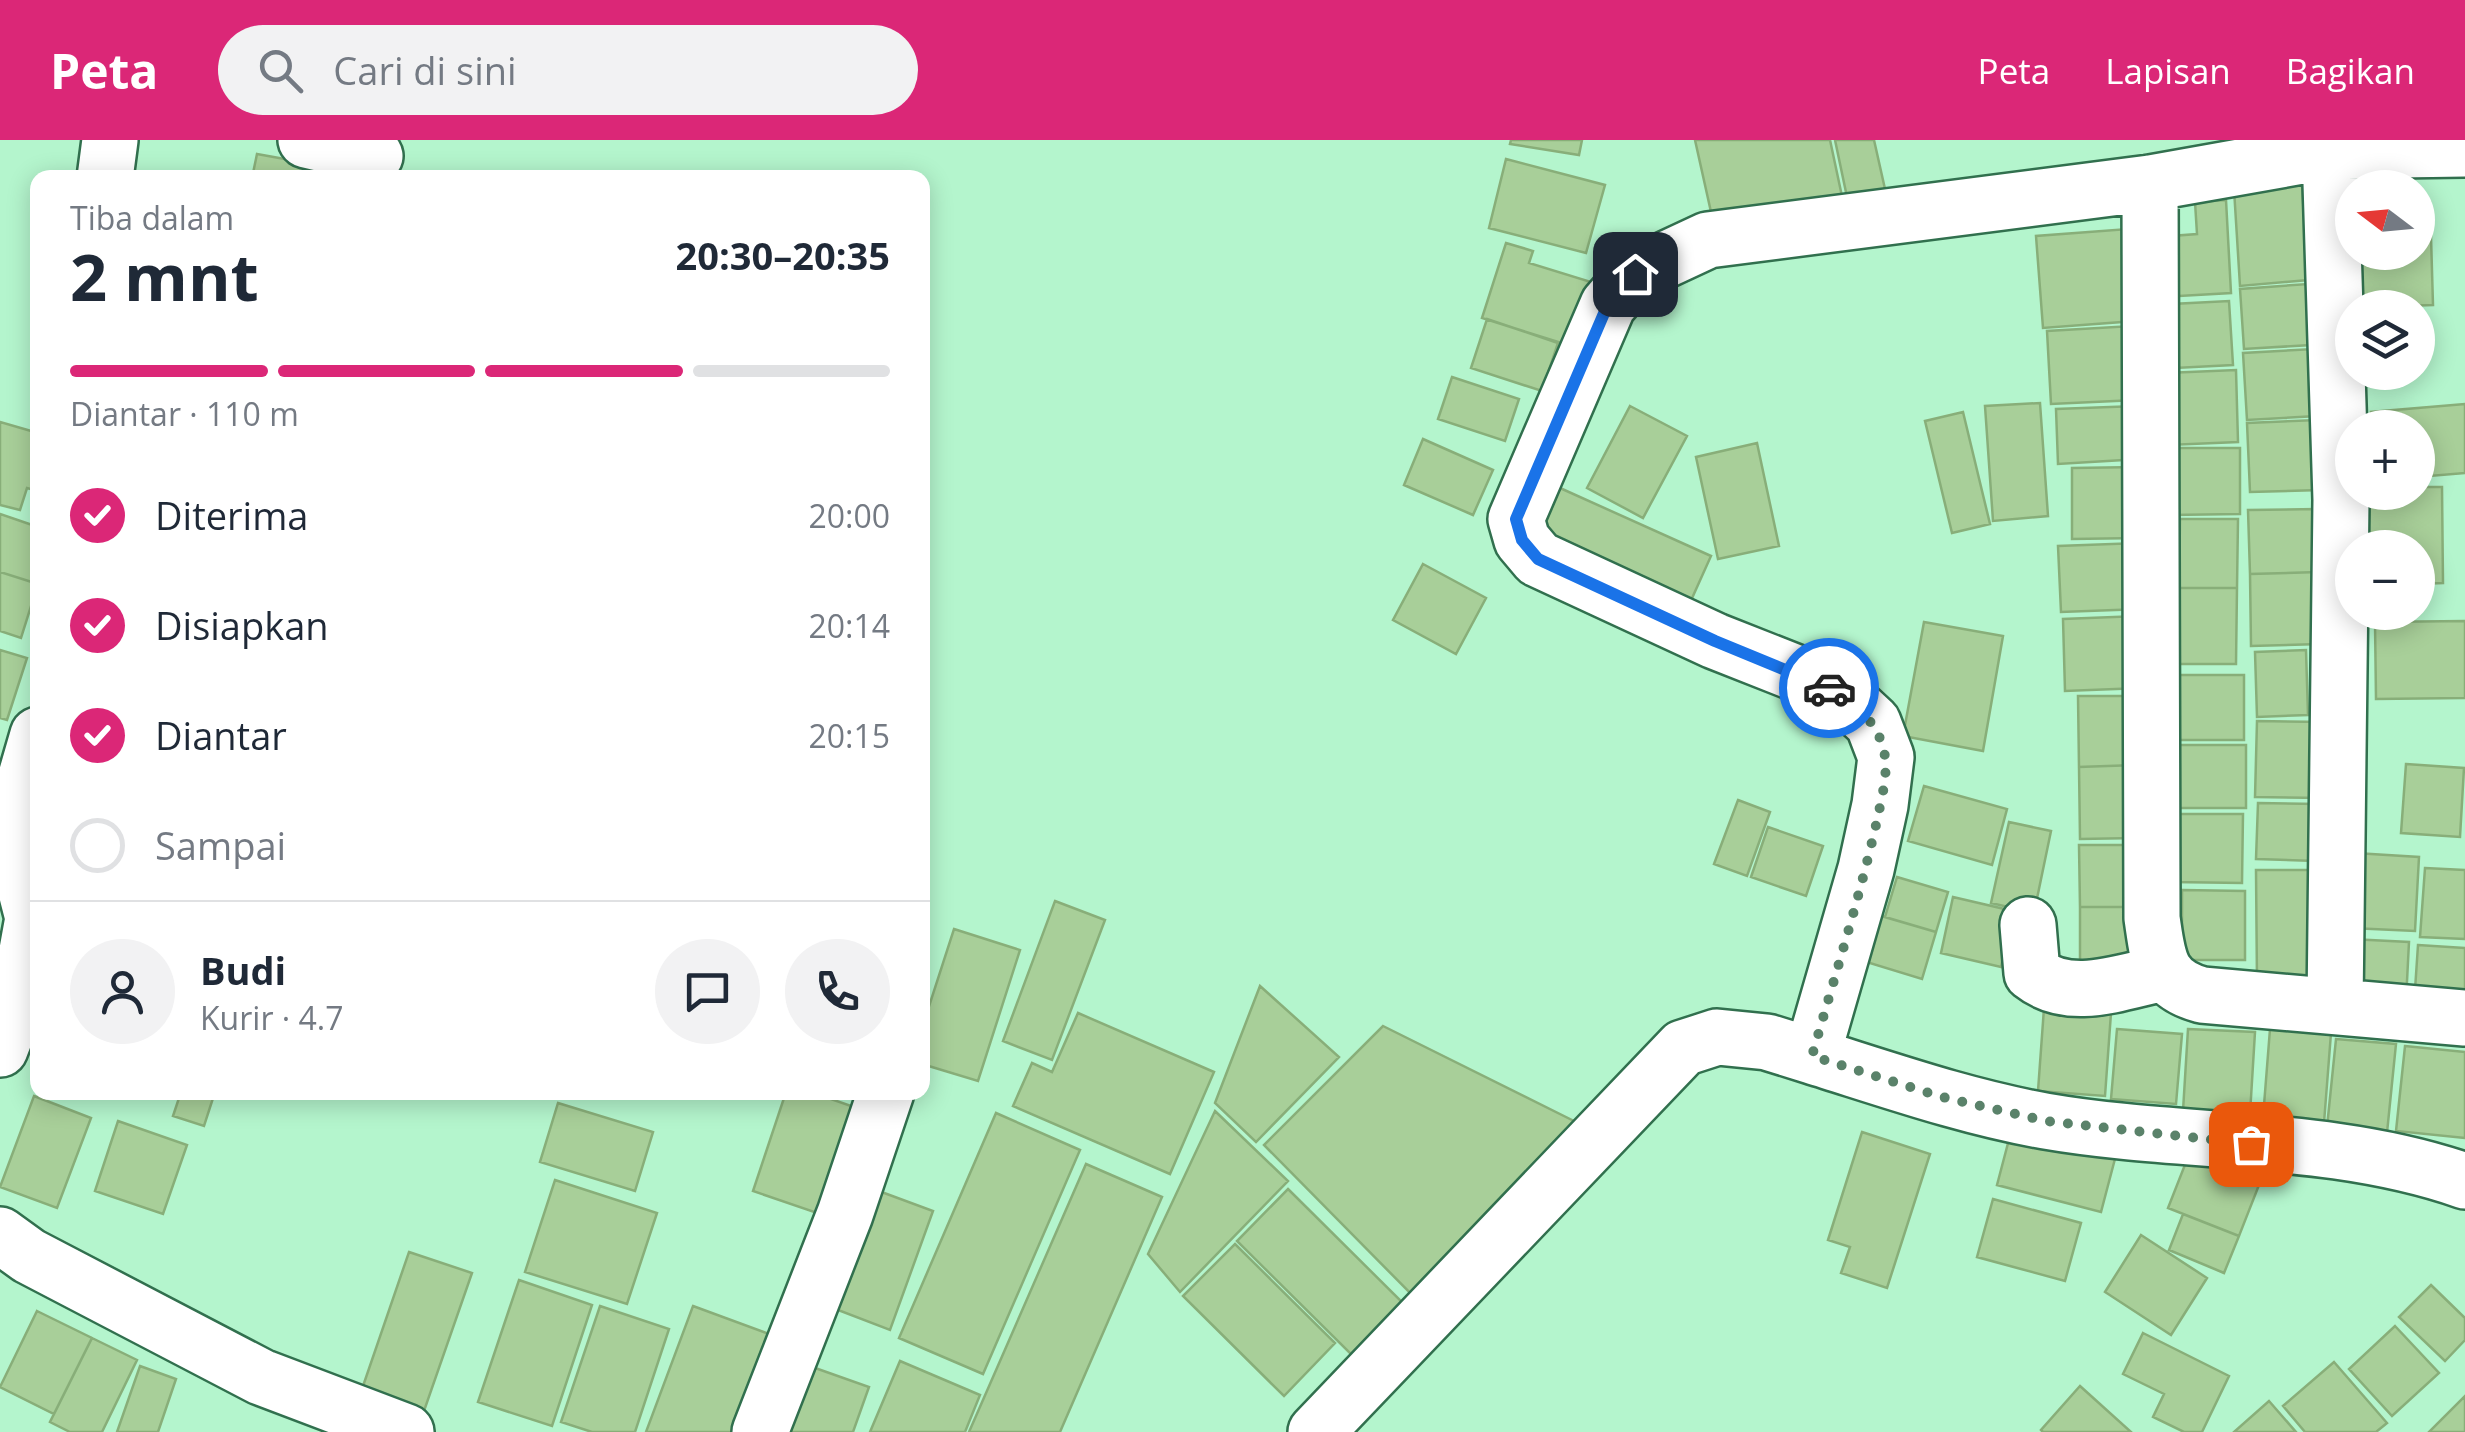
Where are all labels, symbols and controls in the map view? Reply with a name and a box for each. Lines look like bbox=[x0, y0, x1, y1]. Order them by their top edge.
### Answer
search box bbox=[218, 25, 918, 115]
text: Peta bbox=[50, 38, 158, 103]
icon: search bbox=[253, 43, 308, 98]
text: Cari di sini bbox=[333, 44, 517, 96]
text: Peta bbox=[1978, 47, 2050, 94]
text: Lapisan bbox=[2105, 47, 2231, 94]
text: Bagikan bbox=[2286, 47, 2415, 94]
north arrow bbox=[2335, 170, 2435, 270]
map controls bbox=[2335, 170, 2435, 630]
text: Tiba dalam bbox=[70, 196, 234, 239]
text: 20:30–20:35 bbox=[676, 229, 890, 281]
text: 2 mnt bbox=[70, 232, 259, 320]
pin bbox=[1593, 232, 1678, 317]
icon: home bbox=[1608, 247, 1663, 302]
button: layers bbox=[2335, 290, 2435, 390]
text: Diantar · 110 m bbox=[70, 392, 299, 435]
button: + bbox=[2335, 410, 2435, 510]
icon: check bbox=[70, 488, 125, 543]
text: Diterima bbox=[155, 489, 308, 541]
text: 20:00 bbox=[808, 494, 890, 537]
button: − bbox=[2335, 530, 2435, 630]
icon: check bbox=[70, 598, 125, 653]
text: Disiapkan bbox=[155, 599, 329, 651]
text: 20:14 bbox=[808, 604, 890, 647]
courier bbox=[1779, 638, 1879, 738]
icon: car bbox=[1802, 661, 1857, 716]
icon: check bbox=[70, 708, 125, 763]
text: Diantar bbox=[155, 709, 287, 761]
text: 20:15 bbox=[808, 714, 890, 757]
text: Sampai bbox=[155, 819, 286, 871]
button: person bbox=[70, 939, 175, 1044]
button: chat bbox=[655, 939, 760, 1044]
button: phone bbox=[785, 939, 890, 1044]
text: Budi bbox=[200, 944, 286, 996]
text: Kurir · 4.7 bbox=[200, 996, 343, 1039]
pin bbox=[2209, 1102, 2294, 1187]
icon: bag bbox=[2224, 1117, 2279, 1172]

